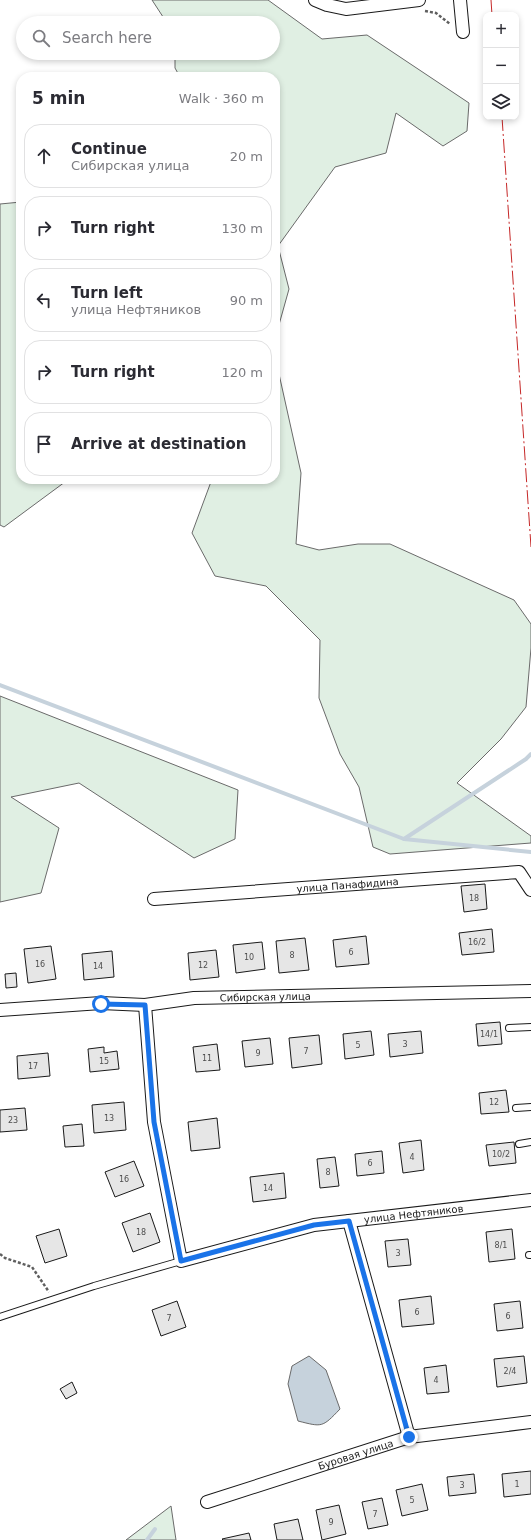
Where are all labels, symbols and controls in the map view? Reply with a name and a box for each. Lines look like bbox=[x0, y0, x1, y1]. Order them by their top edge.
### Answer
map controls bbox=[483, 12, 519, 120]
button: + bbox=[483, 12, 519, 48]
search box bbox=[16, 16, 280, 60]
icon: search bbox=[30, 27, 52, 49]
text: Search here bbox=[62, 29, 152, 47]
button: − bbox=[483, 48, 519, 84]
button: layers bbox=[483, 84, 519, 120]
text: 5 min bbox=[32, 88, 85, 108]
text: Walk · 360 m bbox=[179, 91, 264, 106]
text: Continue bbox=[71, 140, 147, 158]
icon: ahead bbox=[33, 145, 55, 167]
text: 20 m bbox=[230, 149, 263, 164]
text: Сибирская улица bbox=[71, 158, 189, 173]
icon: right bbox=[33, 217, 55, 239]
text: Turn right bbox=[71, 219, 155, 237]
text: 130 m bbox=[221, 221, 263, 236]
text: Turn left bbox=[71, 284, 143, 302]
icon: left bbox=[33, 289, 55, 311]
text: 90 m bbox=[230, 293, 263, 308]
text: улица Нефтяников bbox=[71, 302, 201, 317]
icon: right bbox=[33, 361, 55, 383]
text: Turn right bbox=[71, 363, 155, 381]
text: 120 m bbox=[221, 365, 263, 380]
icon: arrive bbox=[33, 433, 55, 455]
text: Arrive at destination bbox=[71, 435, 246, 453]
street label: улица Панафидина bbox=[296, 875, 399, 894]
house number: 18 bbox=[469, 894, 479, 903]
house number: 16/2 bbox=[468, 938, 486, 947]
house number: 6 bbox=[348, 948, 354, 957]
house number: 8 bbox=[289, 951, 295, 960]
house number: 10 bbox=[244, 953, 254, 962]
house number: 16 bbox=[35, 960, 45, 969]
house number: 12 bbox=[198, 961, 208, 970]
house number: 14 bbox=[93, 962, 103, 971]
street label: Сибирская улица bbox=[220, 990, 311, 1003]
route start bbox=[92, 995, 110, 1013]
house number: 14/1 bbox=[480, 1030, 498, 1039]
house number: 3 bbox=[402, 1040, 408, 1049]
house number: 5 bbox=[355, 1041, 361, 1050]
house number: 7 bbox=[303, 1047, 309, 1056]
house number: 9 bbox=[255, 1049, 261, 1058]
house number: 11 bbox=[202, 1054, 212, 1063]
house number: 15 bbox=[99, 1057, 109, 1066]
house number: 17 bbox=[28, 1062, 38, 1071]
house number: 12 bbox=[489, 1098, 499, 1107]
house number: 13 bbox=[104, 1114, 114, 1123]
house number: 23 bbox=[8, 1116, 18, 1125]
house number: 10/2 bbox=[492, 1150, 510, 1159]
house number: 4 bbox=[409, 1153, 415, 1162]
house number: 6 bbox=[367, 1159, 373, 1168]
house number: 8 bbox=[325, 1168, 331, 1177]
house number: 16 bbox=[119, 1175, 129, 1184]
house number: 14 bbox=[263, 1184, 273, 1193]
street label: улица Нефтяников bbox=[363, 1202, 464, 1225]
house number: 18 bbox=[136, 1228, 146, 1237]
house number: 8/1 bbox=[495, 1241, 507, 1250]
house number: 3 bbox=[395, 1249, 401, 1258]
house number: 6 bbox=[414, 1308, 420, 1317]
house number: 6 bbox=[505, 1312, 511, 1321]
house number: 7 bbox=[166, 1314, 172, 1323]
house number: 2/4 bbox=[504, 1367, 516, 1376]
house number: 4 bbox=[433, 1376, 439, 1385]
route end bbox=[400, 1428, 418, 1446]
street label: Буровая улица bbox=[317, 1437, 394, 1471]
house number: 1 bbox=[514, 1480, 520, 1489]
house number: 3 bbox=[459, 1481, 465, 1490]
house number: 5 bbox=[409, 1496, 415, 1505]
house number: 7 bbox=[372, 1510, 378, 1519]
house number: 9 bbox=[328, 1518, 334, 1527]

